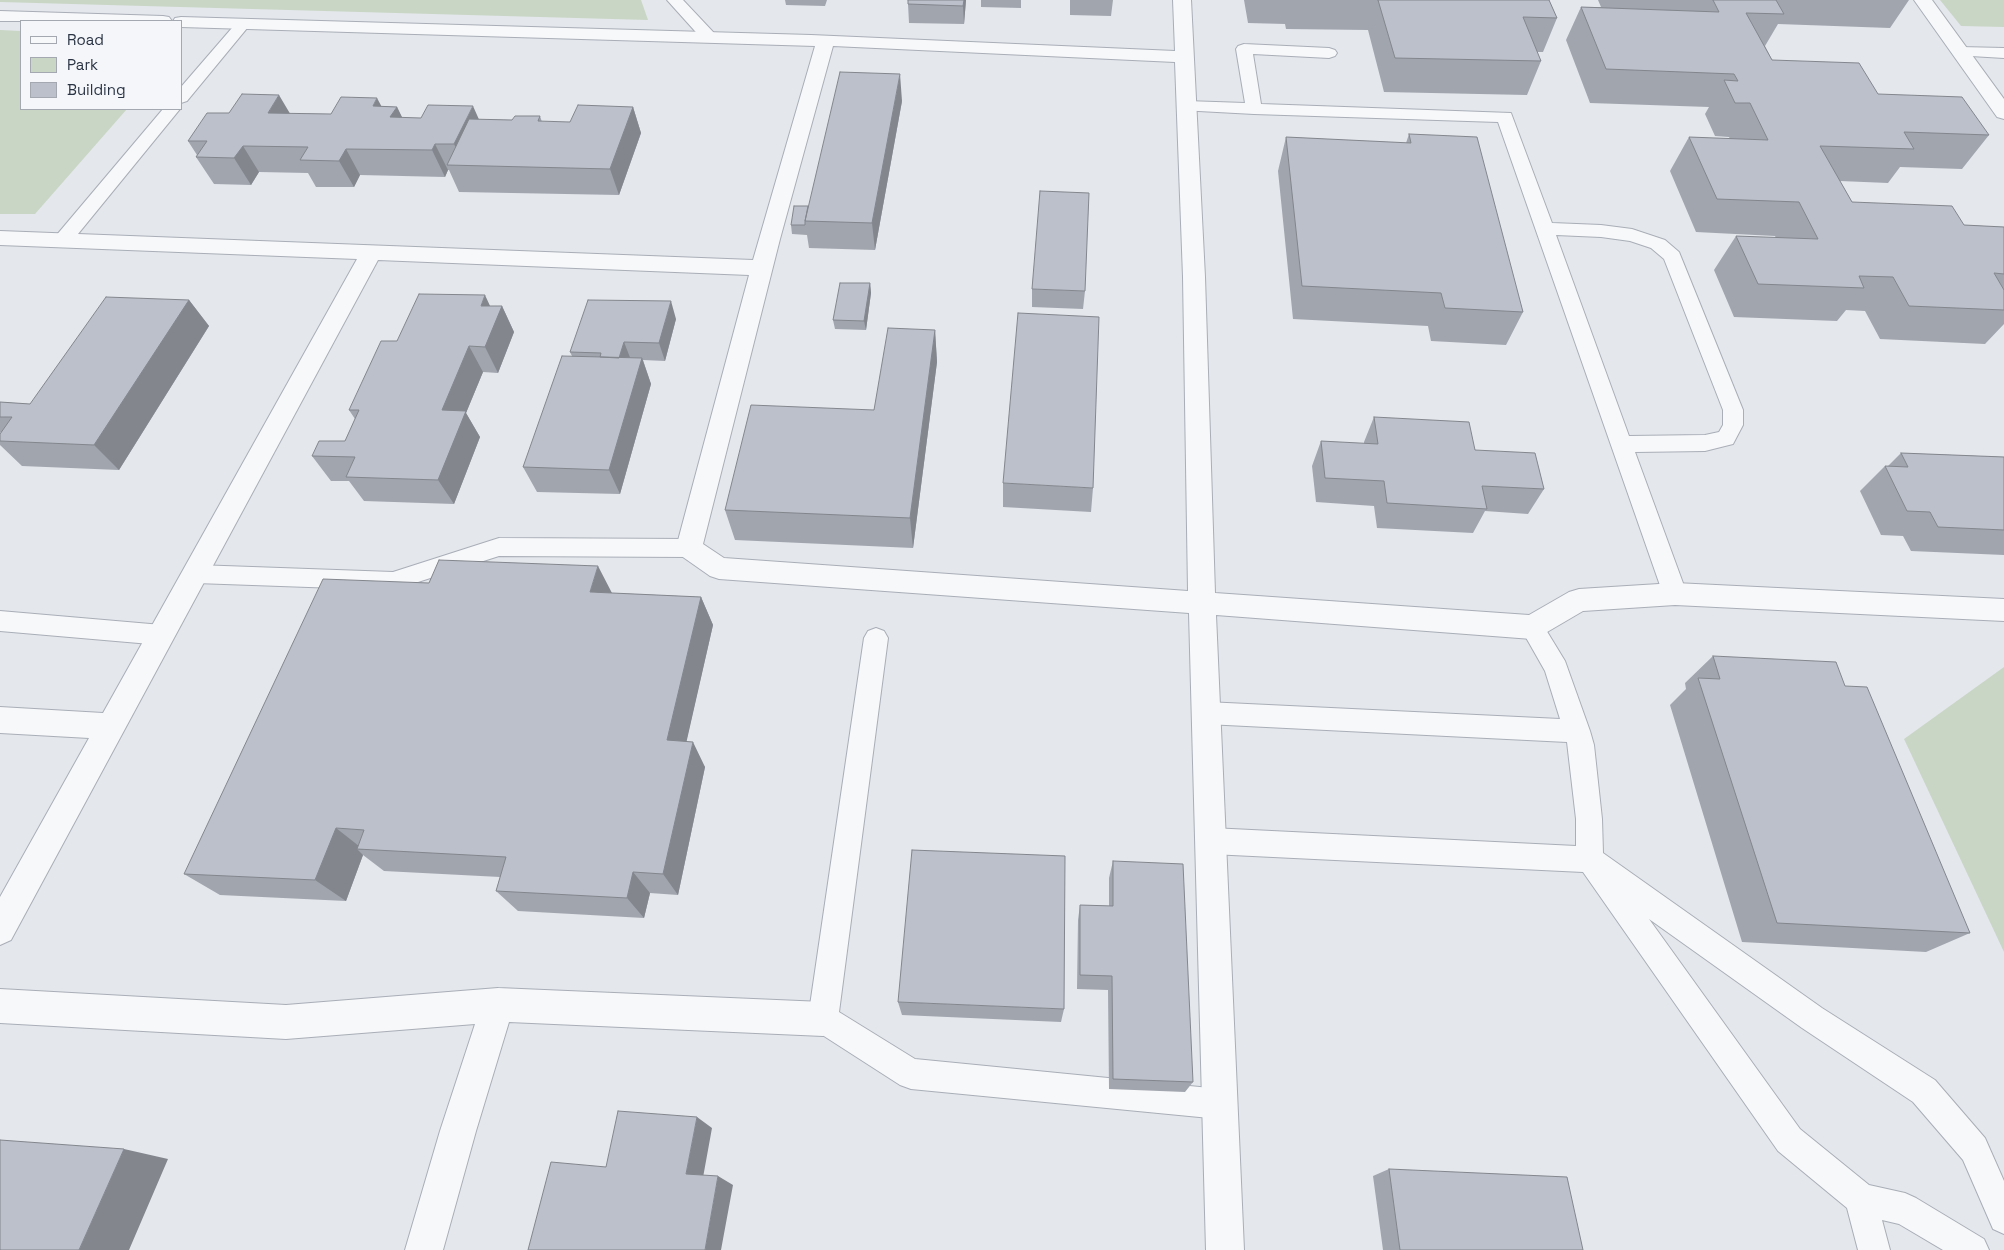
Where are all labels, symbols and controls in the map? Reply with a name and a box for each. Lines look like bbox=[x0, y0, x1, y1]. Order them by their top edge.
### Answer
legend bbox=[20, 20, 182, 110]
text: Road bbox=[67, 30, 104, 49]
text: Park bbox=[67, 55, 98, 74]
text: Building bbox=[67, 80, 126, 99]

